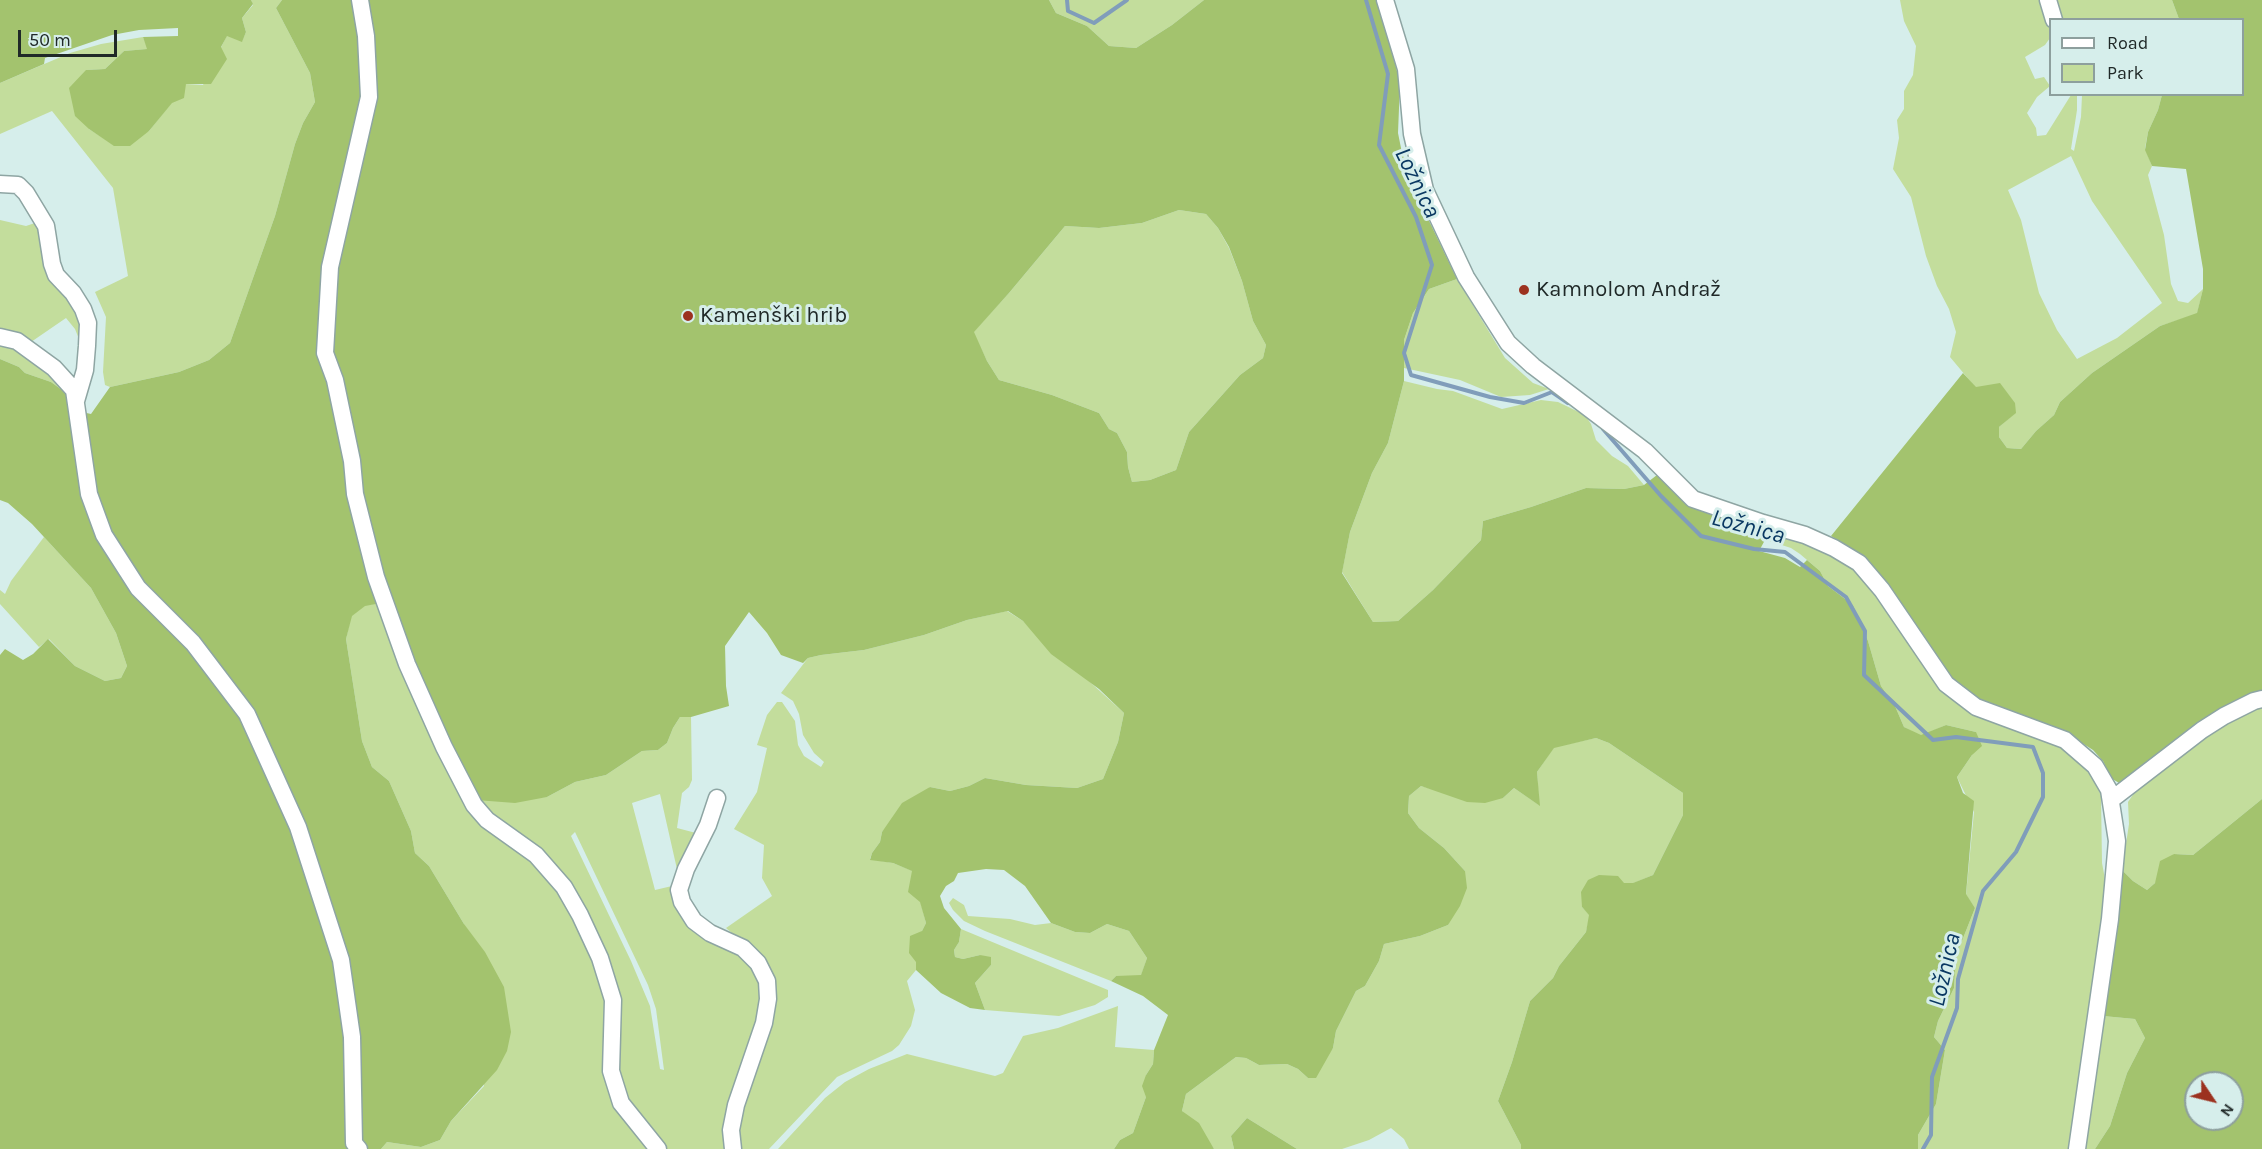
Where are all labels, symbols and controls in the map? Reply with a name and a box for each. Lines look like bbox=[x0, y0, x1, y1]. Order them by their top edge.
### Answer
scale bar bbox=[21, 18, 120, 56]
legend bbox=[2049, 18, 2244, 96]
text: 50 m bbox=[29, 29, 71, 51]
text: Road bbox=[2107, 32, 2148, 54]
text: Park bbox=[2107, 62, 2144, 84]
water label: Ložnica bbox=[1388, 143, 1446, 223]
place label: Kamnolom Andraž bbox=[1536, 277, 1721, 303]
marker: Kamnolom Andraž bbox=[1517, 283, 1531, 297]
place label: Kamenški hrib bbox=[700, 303, 847, 329]
marker: Kamenški hrib bbox=[681, 309, 695, 323]
water label: Ložnica bbox=[1708, 503, 1788, 551]
water label: Ložnica bbox=[1923, 930, 1967, 1010]
north arrow bbox=[2184, 1071, 2244, 1131]
text: N bbox=[2216, 1100, 2239, 1121]

